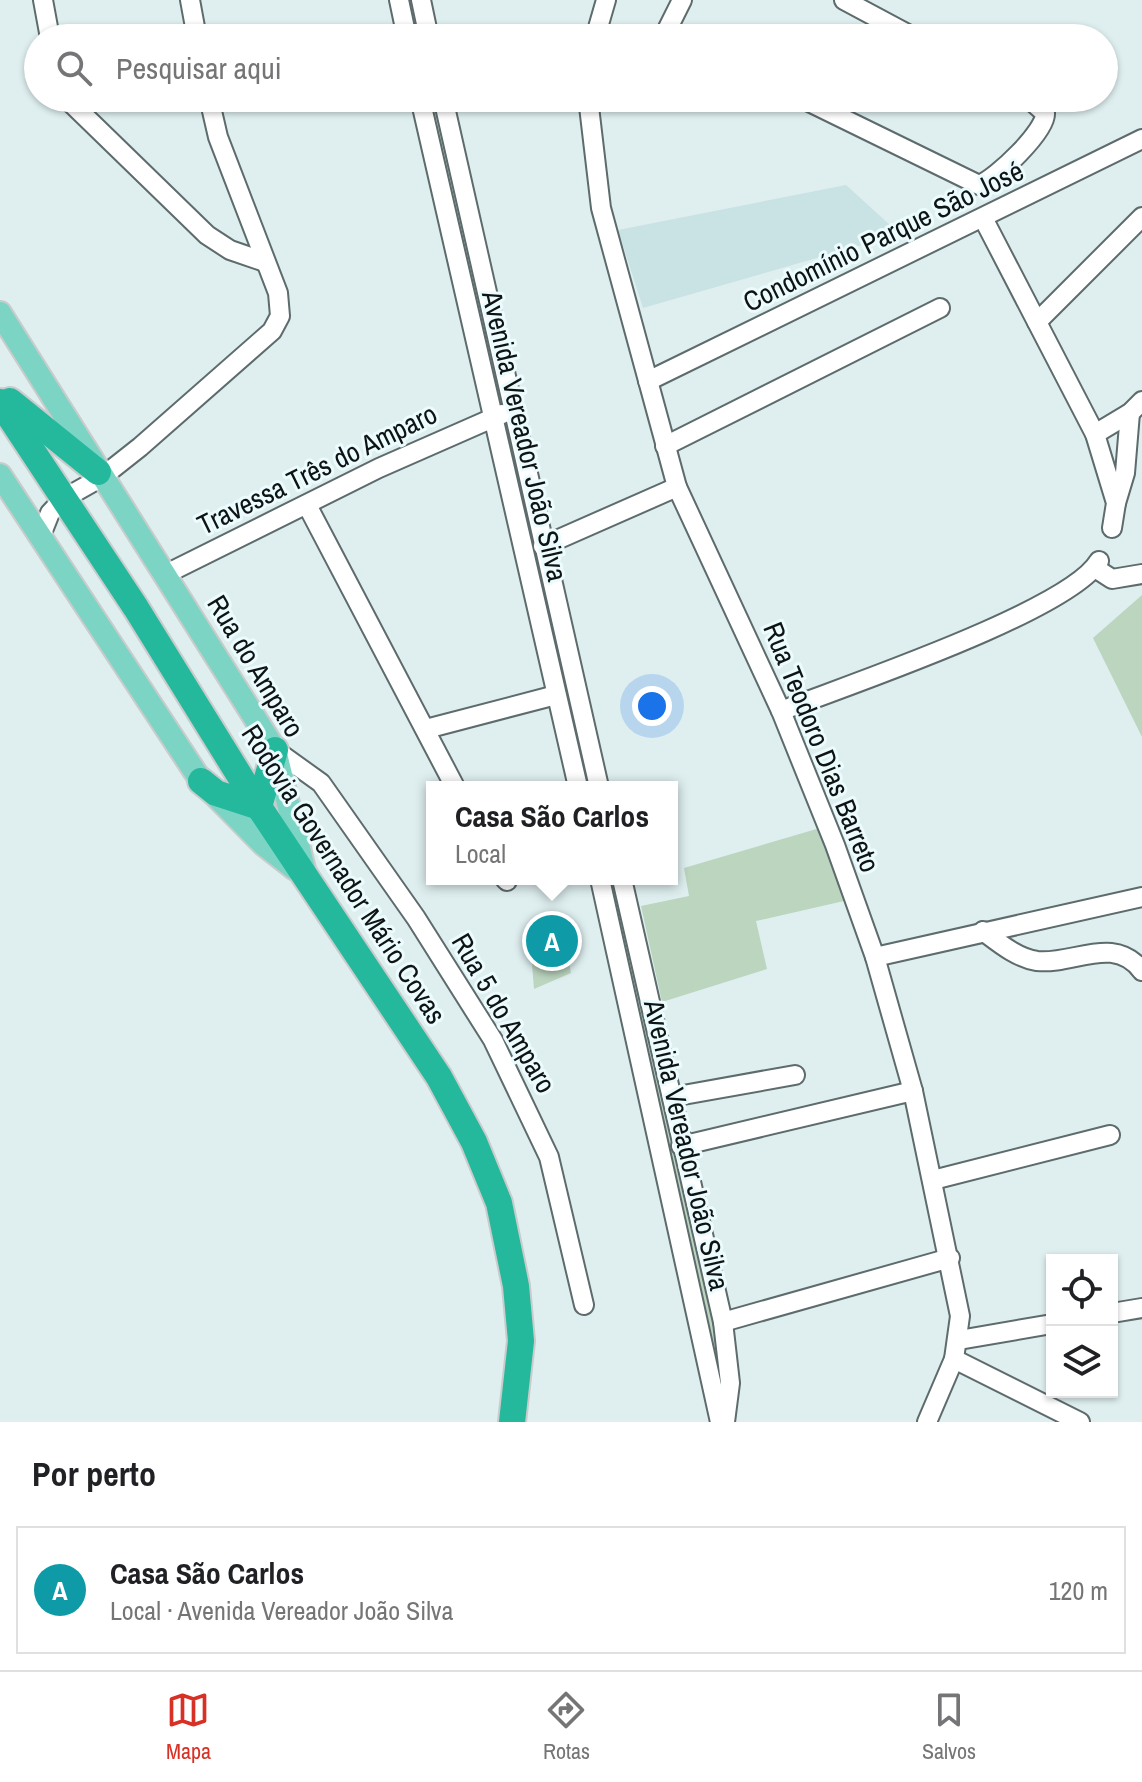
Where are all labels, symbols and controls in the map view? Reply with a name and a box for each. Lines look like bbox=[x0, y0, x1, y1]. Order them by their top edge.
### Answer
search box bbox=[24, 24, 1118, 112]
icon: search bbox=[52, 46, 96, 90]
text: Pesquisar aqui bbox=[116, 48, 281, 88]
street label: Condomínio Parque São José bbox=[736, 151, 1030, 321]
street label: Avenida Vereador João Silva bbox=[473, 286, 577, 585]
street label: Travessa Três do Amparo bbox=[191, 394, 443, 544]
street label: Rua do Amparo bbox=[199, 588, 313, 744]
street label: Rua Teodoro Dias Barreto bbox=[754, 616, 890, 878]
your location bbox=[632, 686, 672, 726]
street label: Rodovia Governador Mário Covas bbox=[233, 717, 455, 1031]
popup bbox=[426, 781, 678, 885]
text: Casa São Carlos bbox=[455, 796, 649, 836]
text: Local bbox=[455, 836, 506, 871]
pin: A bbox=[526, 911, 578, 971]
street label: Rua 5 do Amparo bbox=[444, 927, 564, 1099]
street label: Avenida Vereador João Silva bbox=[635, 995, 739, 1294]
map controls bbox=[1046, 1254, 1118, 1398]
button: locate bbox=[1046, 1254, 1118, 1326]
button: layers bbox=[1046, 1326, 1118, 1398]
text: Por perto bbox=[32, 1451, 156, 1497]
text: Casa São Carlos bbox=[110, 1553, 304, 1593]
text: A bbox=[52, 1573, 68, 1608]
text: 120 m bbox=[1049, 1573, 1108, 1608]
text: Local · Avenida Vereador João Silva bbox=[110, 1593, 453, 1628]
tab: Mapa bbox=[166, 1688, 211, 1766]
tab: Rotas bbox=[543, 1688, 590, 1766]
tab: Salvos bbox=[922, 1688, 976, 1766]

